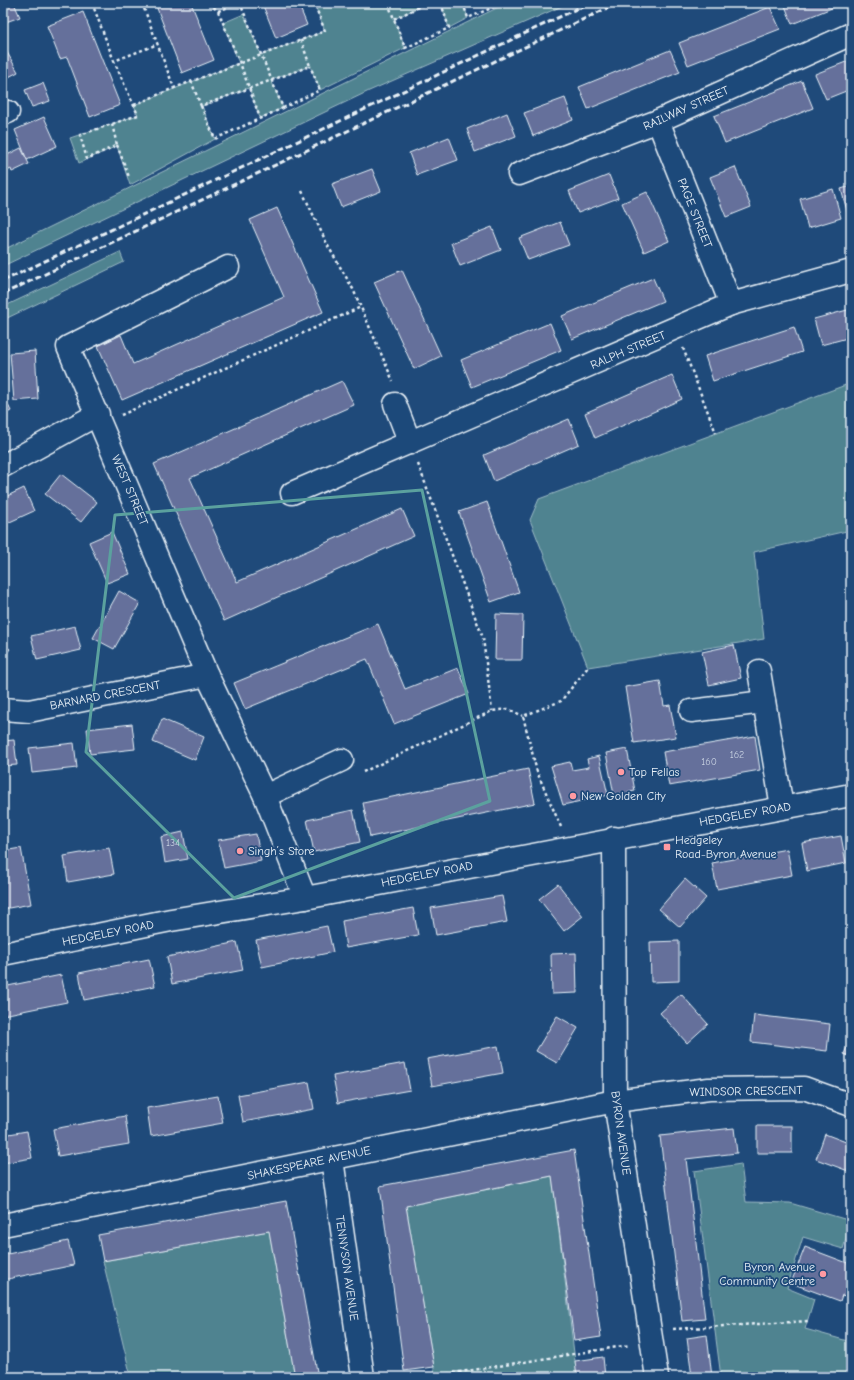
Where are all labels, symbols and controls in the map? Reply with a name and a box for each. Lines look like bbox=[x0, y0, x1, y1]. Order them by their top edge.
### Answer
street label: RAILWAY STREET bbox=[641, 83, 732, 133]
street label: PAGE STREET bbox=[675, 176, 716, 251]
street label: RALPH STREET bbox=[588, 328, 668, 372]
street label: WEST STREET bbox=[109, 453, 151, 528]
street label: BARNARD CRESCENT bbox=[49, 677, 162, 713]
house number: 162 bbox=[730, 749, 744, 761]
house number: 160 bbox=[701, 756, 717, 768]
place label: Top Fellas bbox=[629, 765, 680, 779]
marker: Top Fellas bbox=[616, 767, 626, 777]
place label: New Golden City bbox=[581, 789, 666, 803]
marker: New Golden City bbox=[568, 791, 578, 801]
street label: HEDGELEY ROAD bbox=[698, 799, 792, 829]
place label: Hedgeley Road-Byron Avenue bbox=[675, 833, 777, 861]
house number: 134 bbox=[166, 837, 180, 849]
marker: Hedgeley Road-Byron Avenue bbox=[662, 842, 672, 852]
place label: Singh’s Store bbox=[248, 844, 315, 858]
marker: Singh’s Store bbox=[235, 846, 245, 856]
street label: HEDGELEY ROAD bbox=[380, 858, 474, 890]
street label: HEDGELEY ROAD bbox=[61, 917, 155, 949]
street label: WINDSOR CRESCENT bbox=[689, 1083, 803, 1099]
street label: BYRON AVENUE bbox=[608, 1090, 634, 1176]
street label: SHAKESPEARE AVENUE bbox=[246, 1143, 372, 1183]
street label: TENNYSON AVENUE bbox=[333, 1214, 361, 1322]
place label: Byron Avenue Community Centre bbox=[719, 1260, 815, 1288]
marker: Byron Avenue Community Centre bbox=[818, 1269, 828, 1279]

